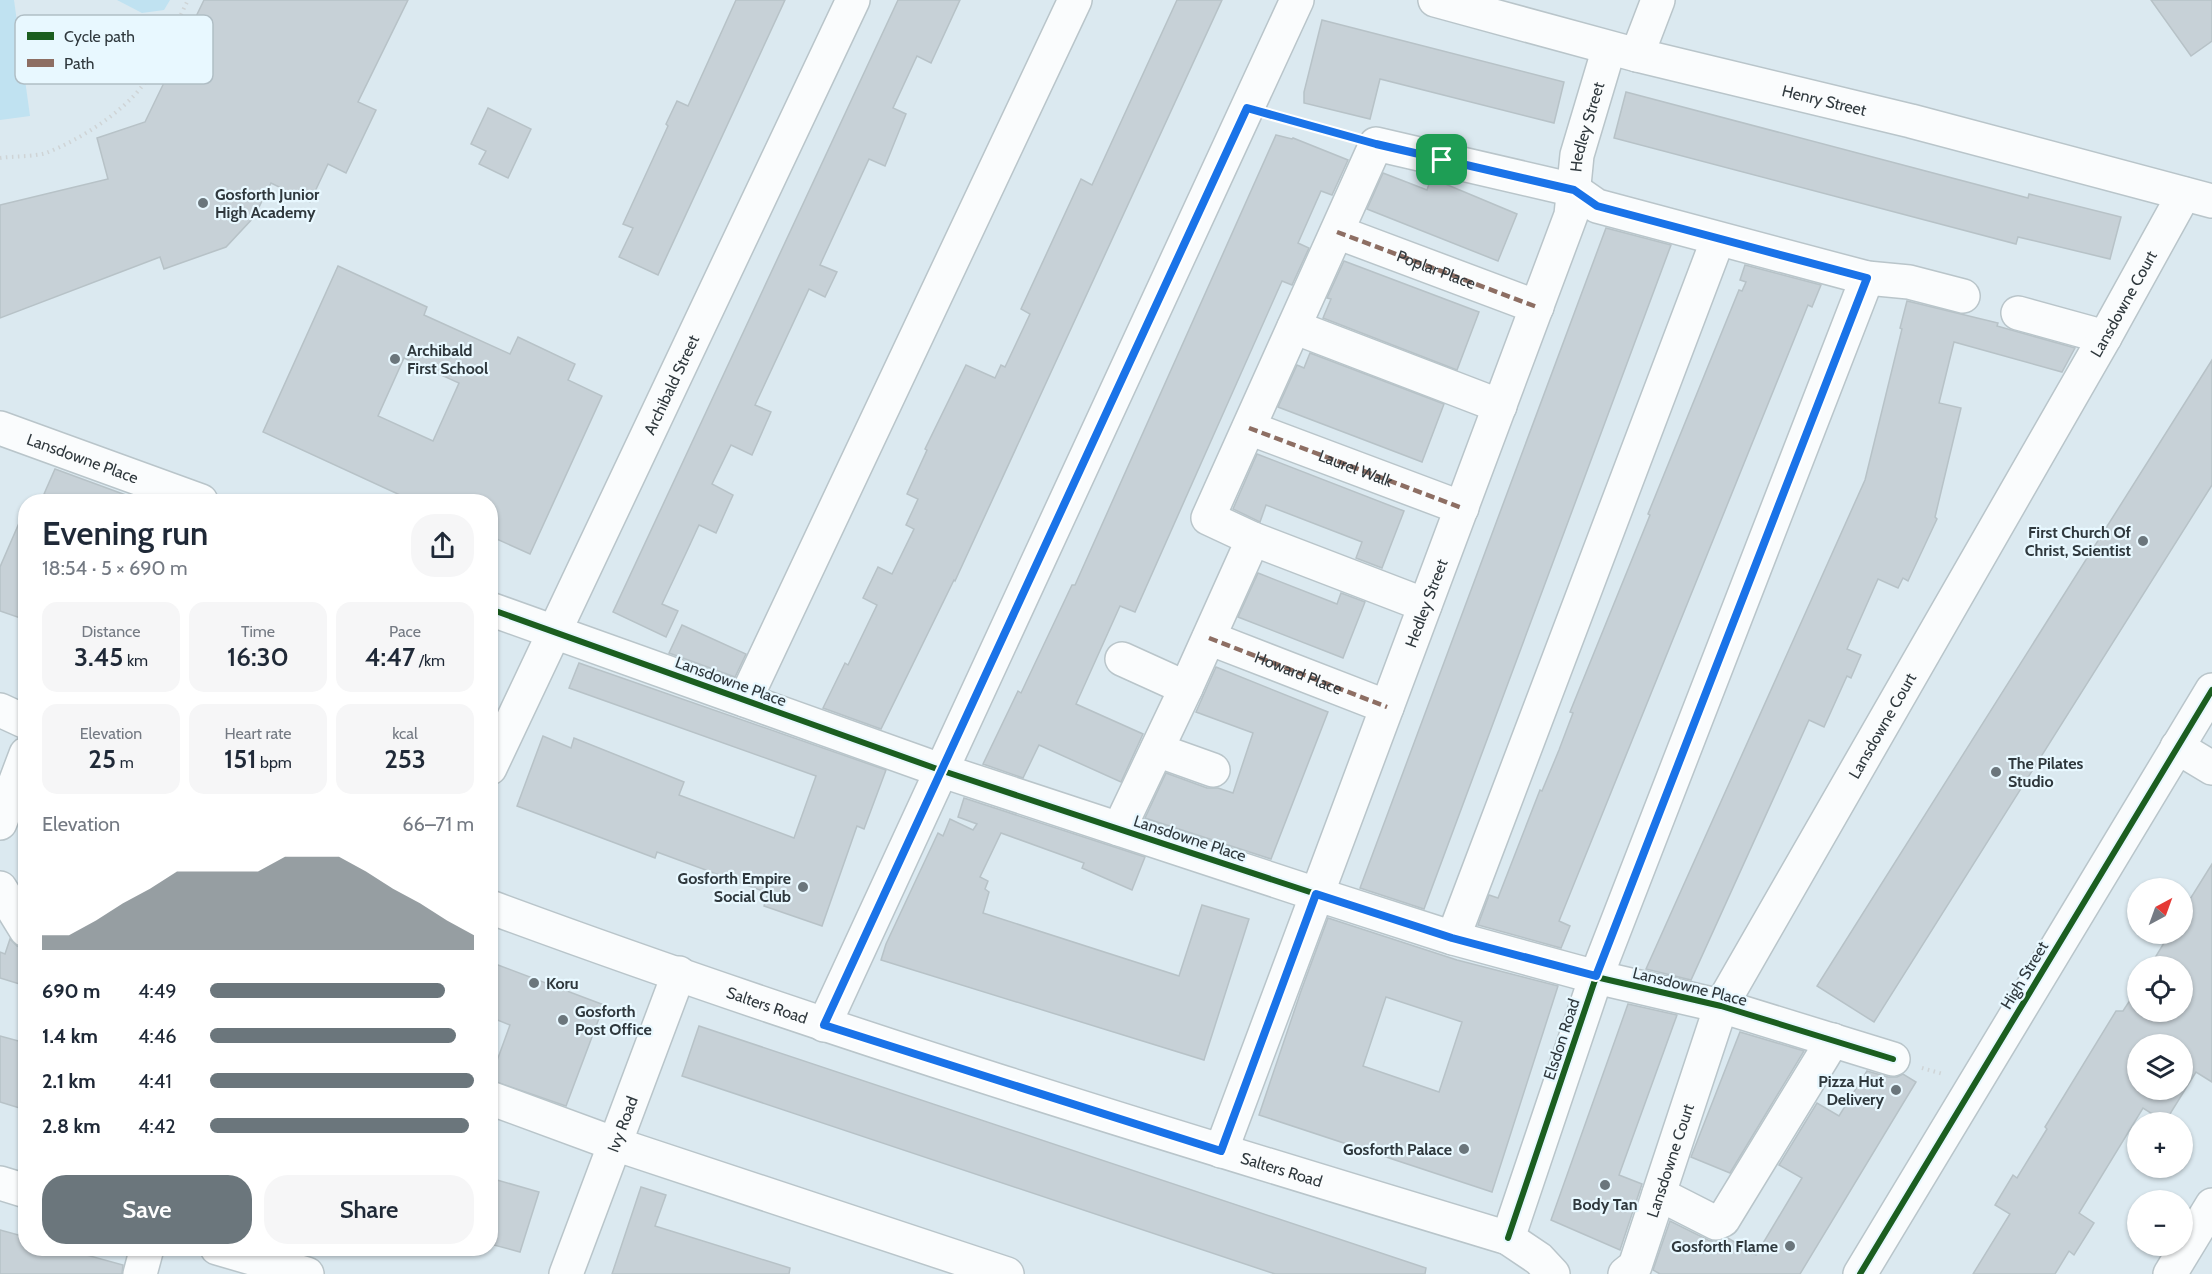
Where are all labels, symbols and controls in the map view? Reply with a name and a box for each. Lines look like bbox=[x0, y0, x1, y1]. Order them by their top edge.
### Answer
legend bbox=[15, 15, 213, 84]
text: Cycle path bbox=[64, 27, 135, 46]
text: Path bbox=[64, 54, 95, 73]
street label: Hedley Street bbox=[1566, 79, 1608, 173]
street label: Henry Street bbox=[1780, 81, 1869, 120]
pin bbox=[1416, 134, 1467, 185]
icon: arrive bbox=[1425, 143, 1458, 176]
place label: Gosforth Junior High Academy bbox=[215, 185, 320, 222]
marker: Gosforth Junior High Academy bbox=[196, 196, 210, 210]
street label: Poplar Place bbox=[1394, 246, 1478, 293]
street label: Lansdowne Court bbox=[2087, 247, 2161, 360]
street label: Archibald Street bbox=[640, 331, 704, 438]
place label: Archibald First School bbox=[407, 341, 488, 378]
marker: Archibald First School bbox=[388, 352, 402, 366]
street label: Lansdowne Place bbox=[24, 430, 141, 487]
street label: Laurel Walk bbox=[1316, 446, 1396, 491]
text: Evening run bbox=[42, 513, 208, 553]
button: share bbox=[411, 514, 474, 577]
place label: First Church Of Christ, Scientist bbox=[2025, 523, 2132, 560]
marker: First Church Of Christ, Scientist bbox=[2136, 534, 2150, 548]
text: 18:54 · 5 × 690 m bbox=[42, 556, 188, 580]
street label: Hedley Street bbox=[1401, 556, 1452, 650]
text: Distance bbox=[82, 622, 140, 641]
text: Time bbox=[241, 622, 275, 641]
text: Pace bbox=[389, 622, 421, 641]
text: 3.45 bbox=[74, 641, 123, 673]
text: 16:30 bbox=[227, 641, 289, 673]
text: 4:47 bbox=[365, 641, 415, 673]
street label: Howard Place bbox=[1252, 648, 1345, 699]
text: km bbox=[123, 651, 148, 670]
text: /km bbox=[415, 651, 445, 670]
street label: Lansdowne Place bbox=[673, 653, 789, 710]
street label: Lansdowne Court bbox=[1845, 669, 1920, 782]
text: Elevation bbox=[80, 724, 142, 743]
text: Heart rate bbox=[225, 724, 291, 743]
text: kcal bbox=[392, 724, 418, 743]
text: 25 bbox=[88, 743, 116, 775]
text: 151 bbox=[224, 743, 256, 775]
text: 253 bbox=[384, 743, 426, 775]
text: m bbox=[116, 753, 134, 772]
text: bpm bbox=[256, 753, 292, 772]
place label: The Pilates Studio bbox=[2008, 754, 2084, 791]
marker: The Pilates Studio bbox=[1989, 765, 2003, 779]
street label: Lansdowne Place bbox=[1131, 811, 1248, 866]
text: Elevation bbox=[42, 812, 120, 836]
text: 66–71 m bbox=[402, 812, 474, 836]
place label: Gosforth Empire Social Club bbox=[678, 869, 791, 906]
north arrow bbox=[2127, 878, 2193, 944]
map controls bbox=[2127, 878, 2193, 1256]
marker: Gosforth Empire Social Club bbox=[796, 880, 810, 894]
street label: High Street bbox=[1997, 937, 2052, 1013]
button: locate bbox=[2127, 956, 2193, 1022]
street label: Lansdowne Place bbox=[1631, 963, 1749, 1010]
place label: Koru bbox=[546, 974, 579, 993]
marker: Koru bbox=[527, 976, 541, 990]
text: 690 m bbox=[42, 979, 100, 1003]
text: 4:49 bbox=[138, 979, 177, 1003]
street label: Salters Road bbox=[724, 983, 810, 1028]
street label: Elsdon Road bbox=[1539, 996, 1584, 1082]
place label: Gosforth Post Office bbox=[575, 1002, 652, 1039]
marker: Gosforth Post Office bbox=[556, 1013, 570, 1027]
text: 1.4 km bbox=[42, 1024, 98, 1048]
text: 4:46 bbox=[138, 1024, 177, 1048]
button: layers bbox=[2127, 1034, 2193, 1100]
text: 2.1 km bbox=[42, 1069, 96, 1093]
text: 4:41 bbox=[138, 1069, 172, 1093]
place label: Pizza Hut Delivery bbox=[1818, 1072, 1884, 1109]
marker: Pizza Hut Delivery bbox=[1889, 1083, 1903, 1097]
street label: Ivy Road bbox=[604, 1094, 642, 1155]
street label: Lansdowne Court bbox=[1643, 1101, 1698, 1220]
button: + bbox=[2127, 1112, 2193, 1178]
text: 2.8 km bbox=[42, 1114, 101, 1138]
text: 4:42 bbox=[138, 1114, 176, 1138]
place label: Gosforth Palace bbox=[1343, 1140, 1452, 1159]
marker: Gosforth Palace bbox=[1457, 1142, 1471, 1156]
street label: Salters Road bbox=[1238, 1148, 1325, 1191]
button: Save bbox=[42, 1175, 252, 1244]
button: Share bbox=[264, 1175, 474, 1244]
marker: Body Tan bbox=[1598, 1178, 1612, 1192]
button: − bbox=[2127, 1190, 2193, 1256]
place label: Body Tan bbox=[1572, 1195, 1638, 1214]
place label: Gosforth Flame bbox=[1671, 1237, 1778, 1256]
marker: Gosforth Flame bbox=[1783, 1239, 1797, 1253]

